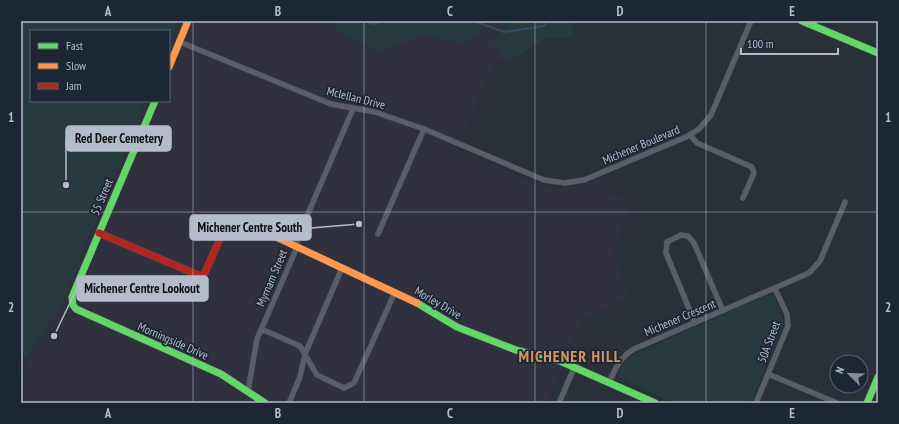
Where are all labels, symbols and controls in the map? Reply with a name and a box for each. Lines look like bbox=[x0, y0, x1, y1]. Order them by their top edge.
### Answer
text: A bbox=[104, 3, 112, 20]
text: B bbox=[275, 3, 281, 20]
text: C bbox=[447, 3, 453, 20]
text: D bbox=[617, 3, 624, 20]
text: E bbox=[789, 3, 795, 20]
legend bbox=[30, 30, 170, 102]
scale bar bbox=[741, 30, 838, 56]
text: 100 m bbox=[747, 36, 774, 51]
text: Fast bbox=[66, 38, 84, 53]
text: Slow bbox=[66, 58, 87, 73]
text: Jam bbox=[65, 78, 82, 93]
street label: Mclellan Drive bbox=[325, 83, 387, 112]
text: 1 bbox=[8, 109, 14, 126]
text: 1 bbox=[885, 109, 891, 126]
street label: Michener Boulevard bbox=[600, 122, 682, 168]
callout: Red Deer Cemetery bbox=[66, 126, 171, 151]
text: Red Deer Cemetery bbox=[75, 130, 164, 147]
street label: 55 Street bbox=[87, 176, 116, 217]
callout: Michener Centre South bbox=[190, 215, 311, 240]
text: Michener Centre South bbox=[198, 219, 303, 236]
street label: Myrnam Street bbox=[253, 246, 291, 309]
callout: Michener Centre Lookout bbox=[77, 276, 208, 301]
text: Michener Centre Lookout bbox=[84, 280, 200, 297]
street label: Morley Drive bbox=[412, 283, 465, 322]
street label: Michener Crescent bbox=[642, 296, 718, 339]
text: 2 bbox=[8, 299, 14, 316]
text: 2 bbox=[885, 299, 891, 316]
street label: Morningside Drive bbox=[136, 318, 211, 363]
street label: 50A Street bbox=[754, 318, 784, 365]
district label: MICHENER HILL bbox=[519, 346, 621, 366]
north arrow bbox=[829, 354, 869, 394]
text: N bbox=[832, 365, 847, 376]
text: A bbox=[104, 405, 112, 422]
text: B bbox=[275, 405, 281, 422]
text: C bbox=[447, 405, 453, 422]
text: D bbox=[617, 405, 624, 422]
text: E bbox=[789, 405, 795, 422]

